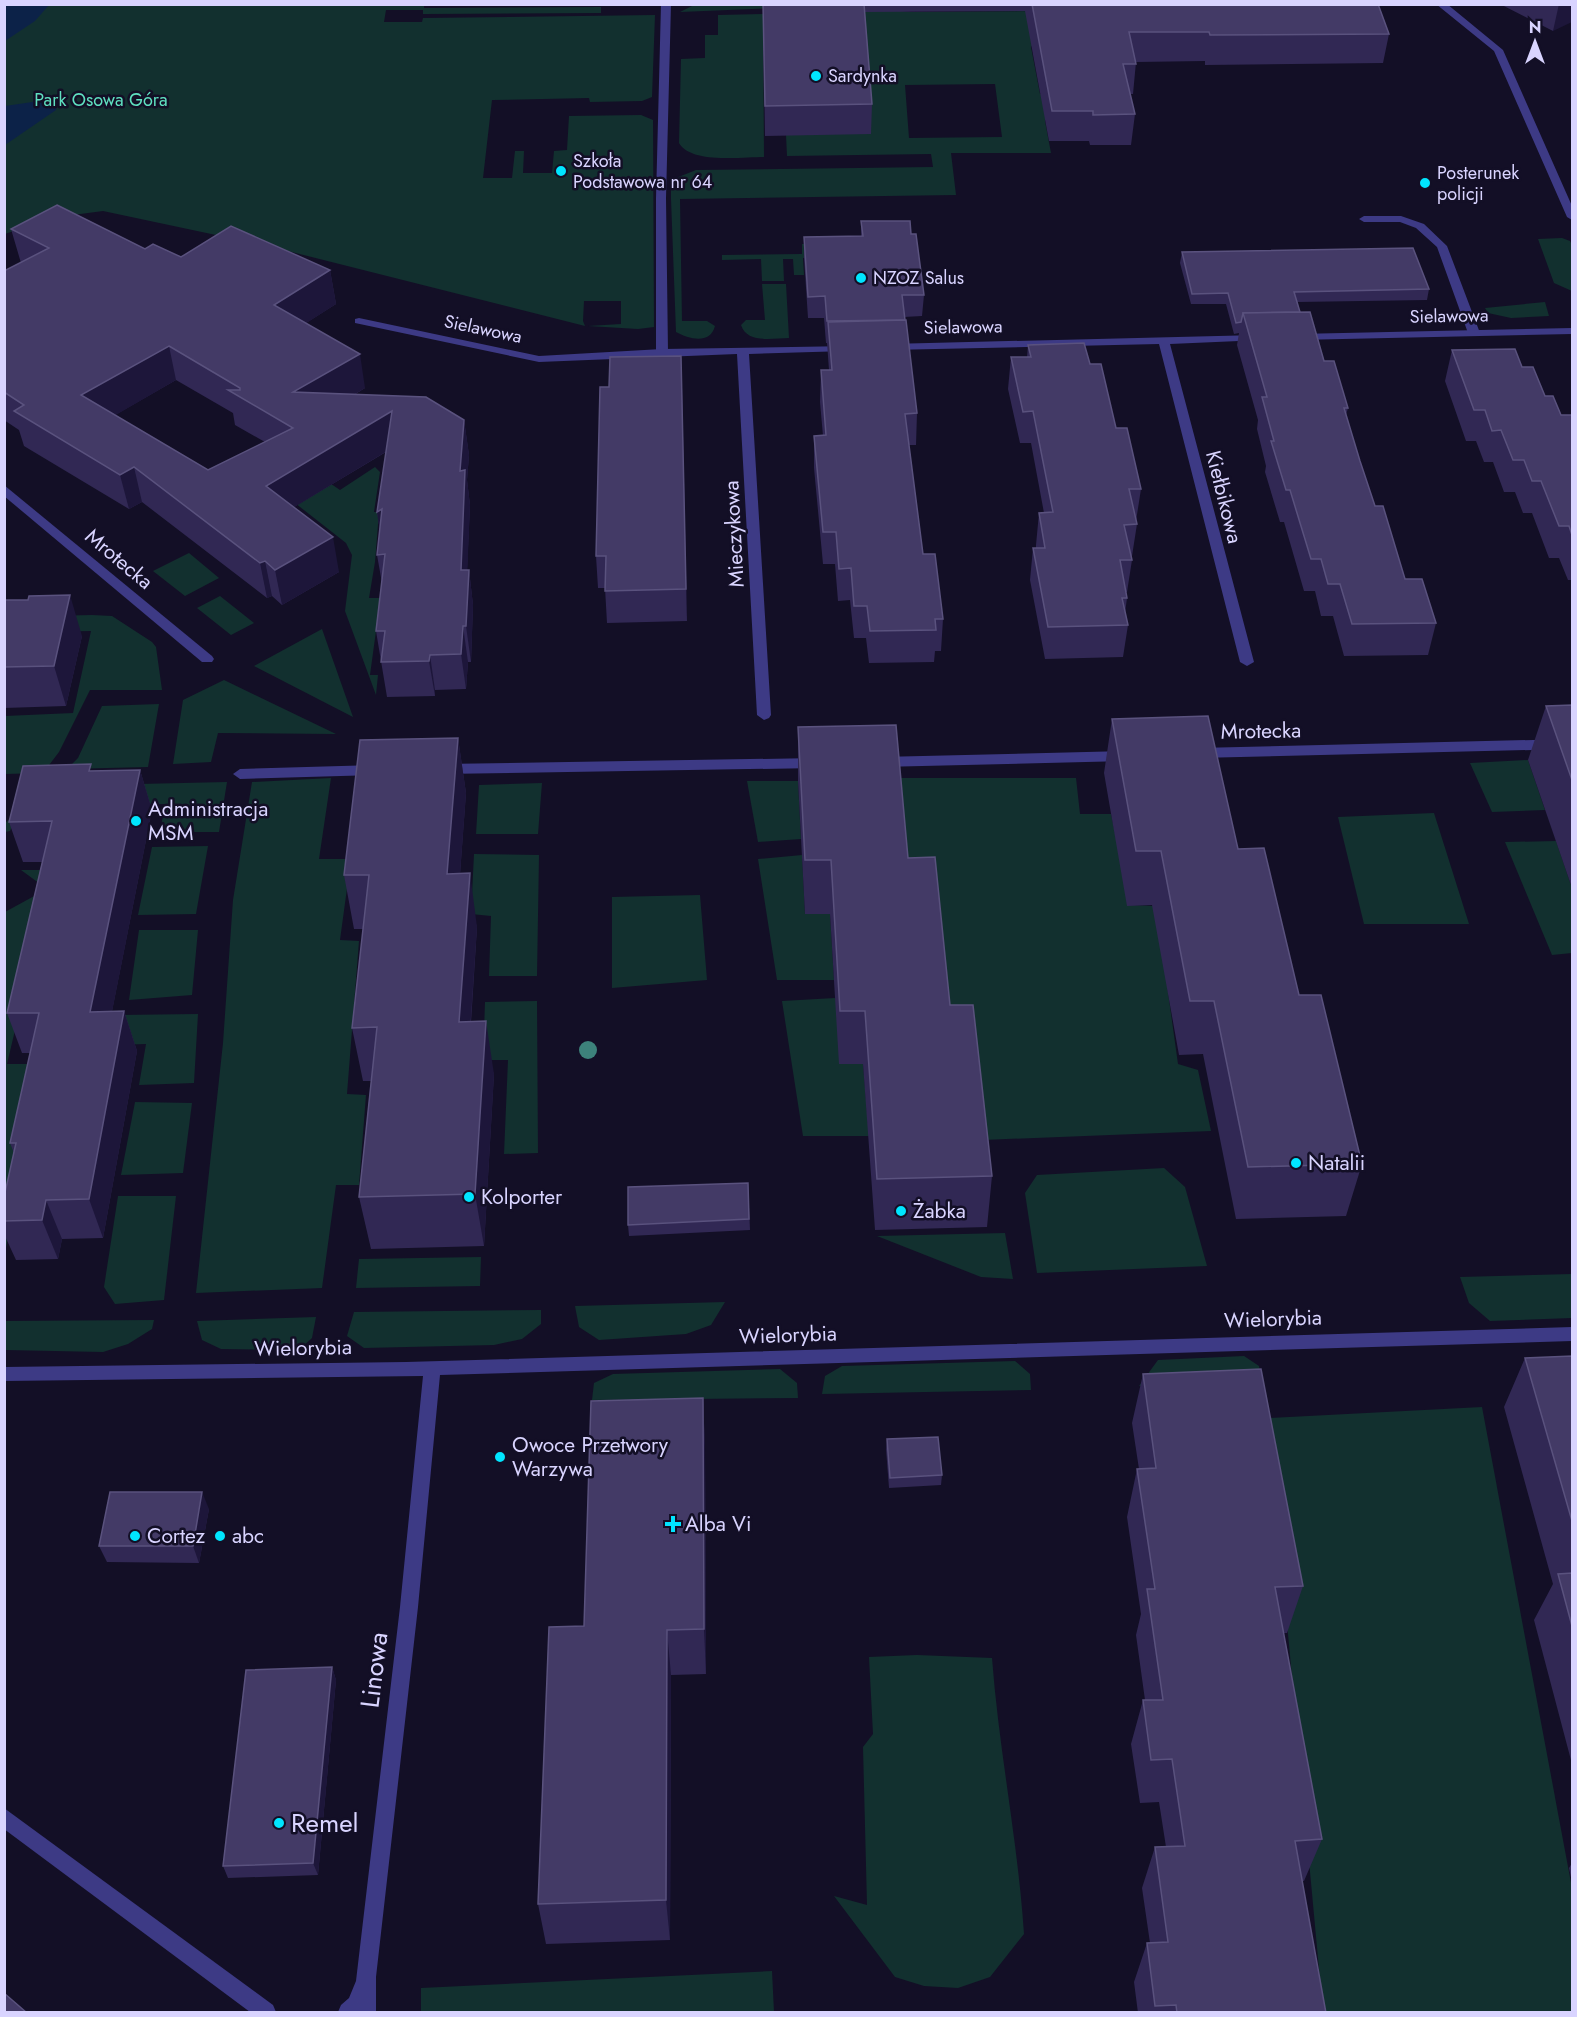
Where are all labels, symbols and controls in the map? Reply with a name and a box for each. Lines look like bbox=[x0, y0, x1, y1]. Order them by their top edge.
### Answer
north arrow bbox=[1505, 12, 1565, 72]
text: N bbox=[1529, 16, 1541, 39]
place label: Sardynka bbox=[828, 63, 897, 89]
marker: Sardynka bbox=[809, 69, 823, 83]
park label: Park Osowa Góra bbox=[34, 87, 168, 113]
place label: Szkoła Podstawowa nr 64 bbox=[573, 148, 712, 195]
place label: Posterunek policji bbox=[1437, 160, 1519, 207]
marker: Szkoła Podstawowa nr 64 bbox=[554, 164, 568, 178]
marker: Posterunek policji bbox=[1418, 176, 1432, 190]
place label: NZOZ Salus bbox=[873, 265, 964, 291]
marker: NZOZ Salus bbox=[854, 271, 868, 285]
street label: Sielawowa bbox=[1409, 302, 1489, 330]
street label: Sielawowa bbox=[442, 308, 524, 350]
street label: Sielawowa bbox=[923, 313, 1003, 341]
street label: Kiełbikowa bbox=[1198, 447, 1250, 547]
street label: Mieczykowa bbox=[716, 480, 752, 588]
street label: Mrotecka bbox=[78, 522, 160, 596]
street label: Mrotecka bbox=[1220, 715, 1302, 747]
place label: Administracja MSM bbox=[148, 794, 268, 848]
marker: Administracja MSM bbox=[129, 814, 143, 828]
place label: Natalii bbox=[1308, 1148, 1365, 1178]
marker: Natalii bbox=[1289, 1156, 1303, 1170]
place label: Kolporter bbox=[481, 1182, 563, 1212]
marker: Kolporter bbox=[462, 1190, 476, 1204]
place label: Żabka bbox=[913, 1196, 966, 1226]
marker: Żabka bbox=[894, 1204, 908, 1218]
street label: Wielorybia bbox=[1224, 1302, 1322, 1336]
street label: Wielorybia bbox=[739, 1318, 837, 1352]
street label: Wielorybia bbox=[254, 1332, 352, 1364]
place label: Owoce Przetwory Warzywa bbox=[512, 1430, 669, 1484]
marker: Owoce Przetwory Warzywa bbox=[493, 1450, 507, 1464]
place label: Alba Vi bbox=[685, 1509, 751, 1539]
marker: Alba Vi bbox=[666, 1517, 680, 1531]
place label: Cortez bbox=[147, 1521, 206, 1551]
place label: abc bbox=[232, 1521, 264, 1551]
marker: Cortez bbox=[128, 1529, 142, 1543]
marker: abc bbox=[213, 1529, 227, 1543]
street label: Linowa bbox=[351, 1630, 397, 1710]
place label: Remel bbox=[291, 1804, 359, 1842]
marker: Remel bbox=[272, 1816, 286, 1830]

